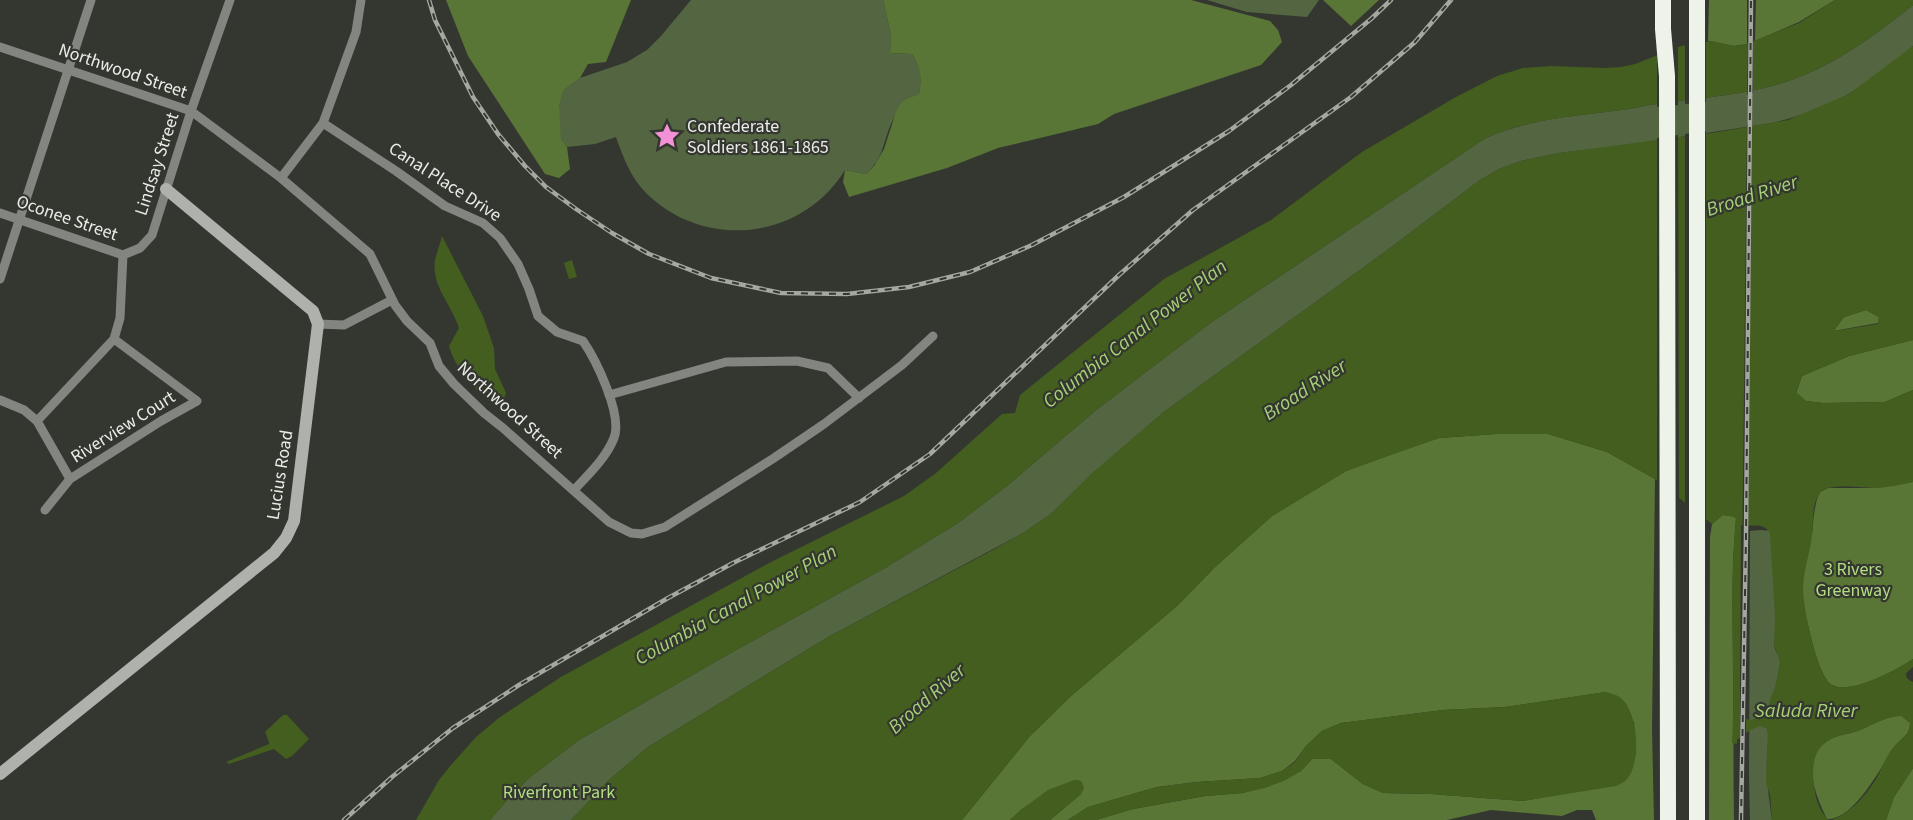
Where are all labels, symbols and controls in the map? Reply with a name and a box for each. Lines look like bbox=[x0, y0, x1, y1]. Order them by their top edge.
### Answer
street label: Northwood Street bbox=[55, 37, 191, 105]
street label: Lindsay Street bbox=[129, 109, 185, 219]
place label: Confederate Soldiers 1861-1865 bbox=[687, 114, 829, 160]
place icon: Confederate Soldiers 1861-1865 bbox=[652, 121, 682, 151]
street label: Canal Place Drive bbox=[384, 136, 506, 228]
water label: Broad River bbox=[1703, 168, 1803, 224]
street label: Oconee Street bbox=[13, 189, 121, 247]
water label: Columbia Canal Power Plan bbox=[1037, 253, 1233, 415]
water label: Broad River bbox=[1258, 352, 1353, 428]
street label: Northwood Street bbox=[452, 356, 568, 464]
street label: Riverview Court bbox=[66, 385, 180, 469]
street label: Lucius Road bbox=[261, 428, 299, 522]
water label: Columbia Canal Power Plan bbox=[630, 538, 842, 672]
park label: 3 Rivers Greenway bbox=[1815, 557, 1891, 603]
water label: Broad River bbox=[882, 657, 973, 741]
water label: Saluda River bbox=[1755, 697, 1859, 725]
park label: Riverfront Park bbox=[503, 780, 615, 805]

